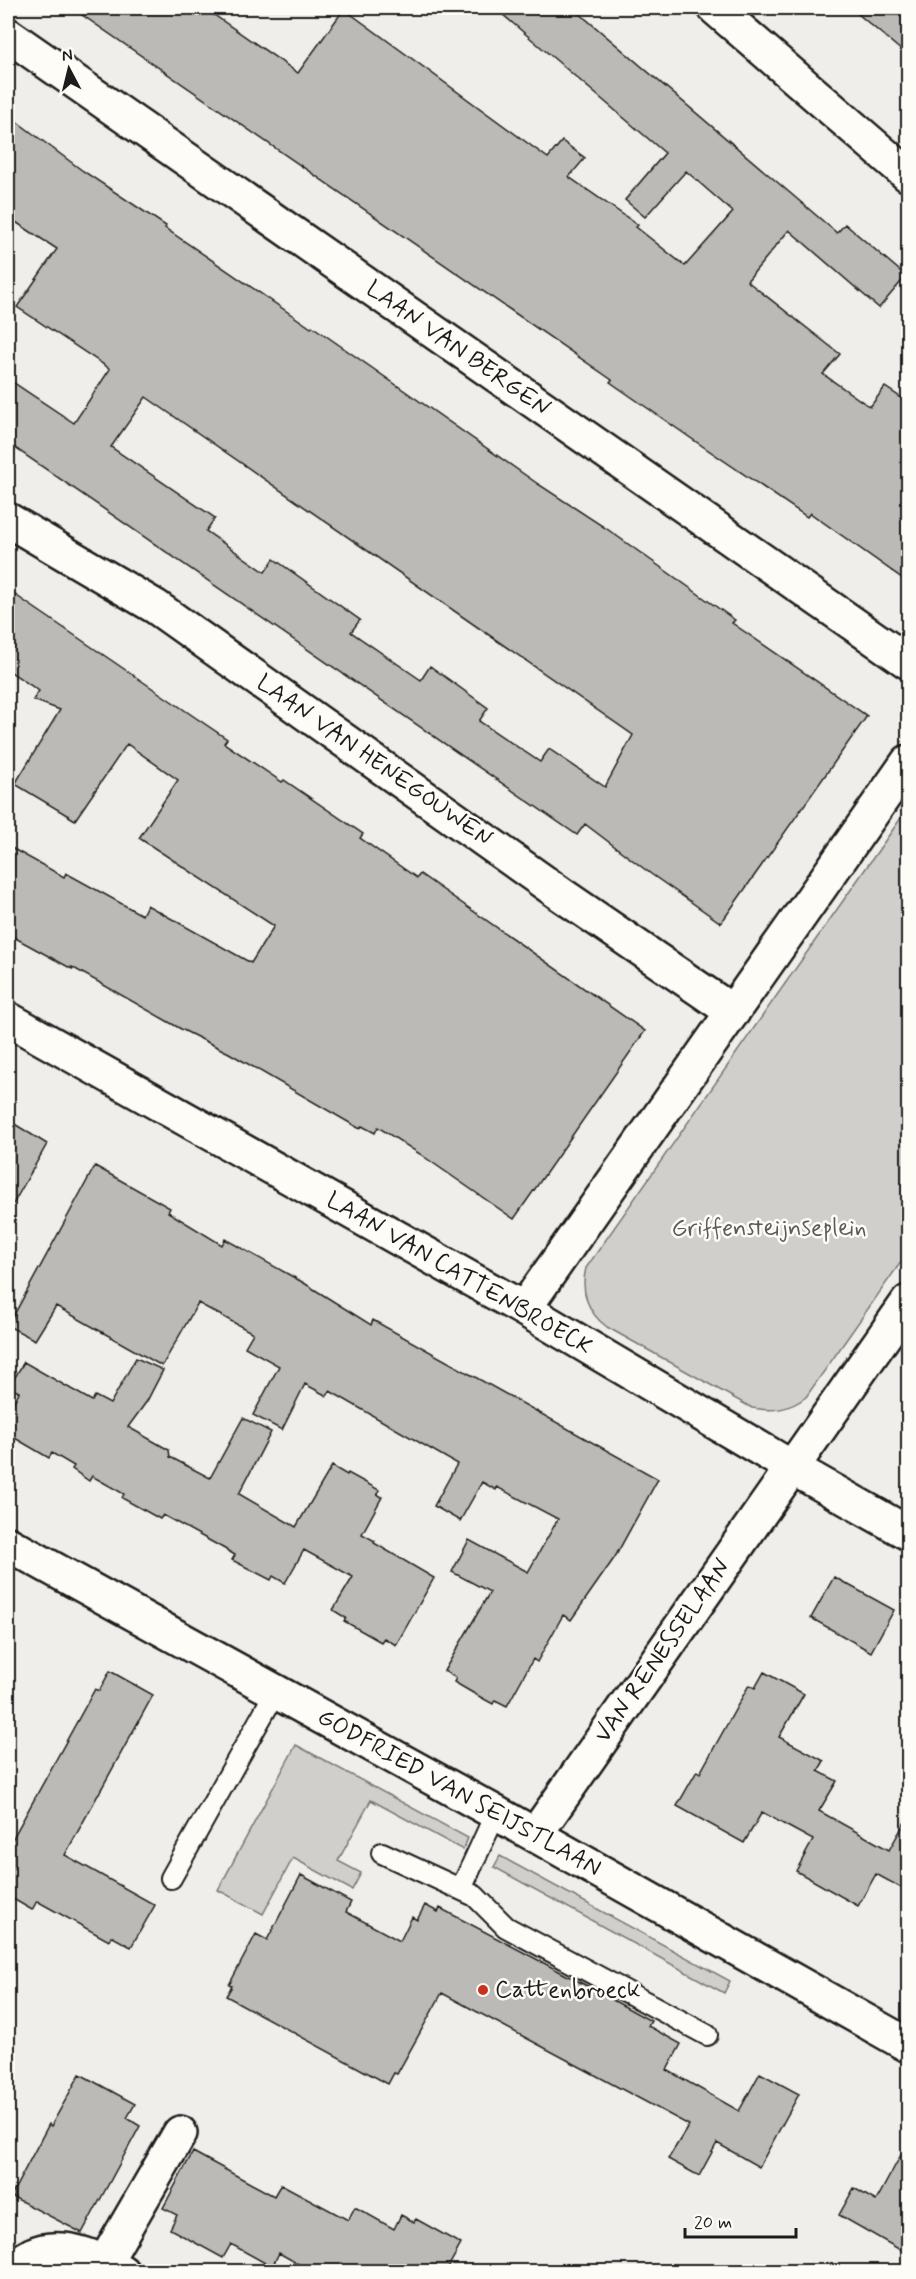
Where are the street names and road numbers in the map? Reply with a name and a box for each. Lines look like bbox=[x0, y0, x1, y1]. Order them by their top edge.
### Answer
street label: LAAN VAN BERGEN bbox=[360, 274, 556, 424]
street label: LAAN VAN HENEGOUWEN bbox=[250, 668, 498, 855]
street label: LAAN VAN CATTENBROECK bbox=[321, 1185, 597, 1363]
street label: VAN RENESSELAAN bbox=[588, 1553, 738, 1749]
street label: GODFRIED VAN SEIJSTLAAN bbox=[312, 1702, 606, 1884]

